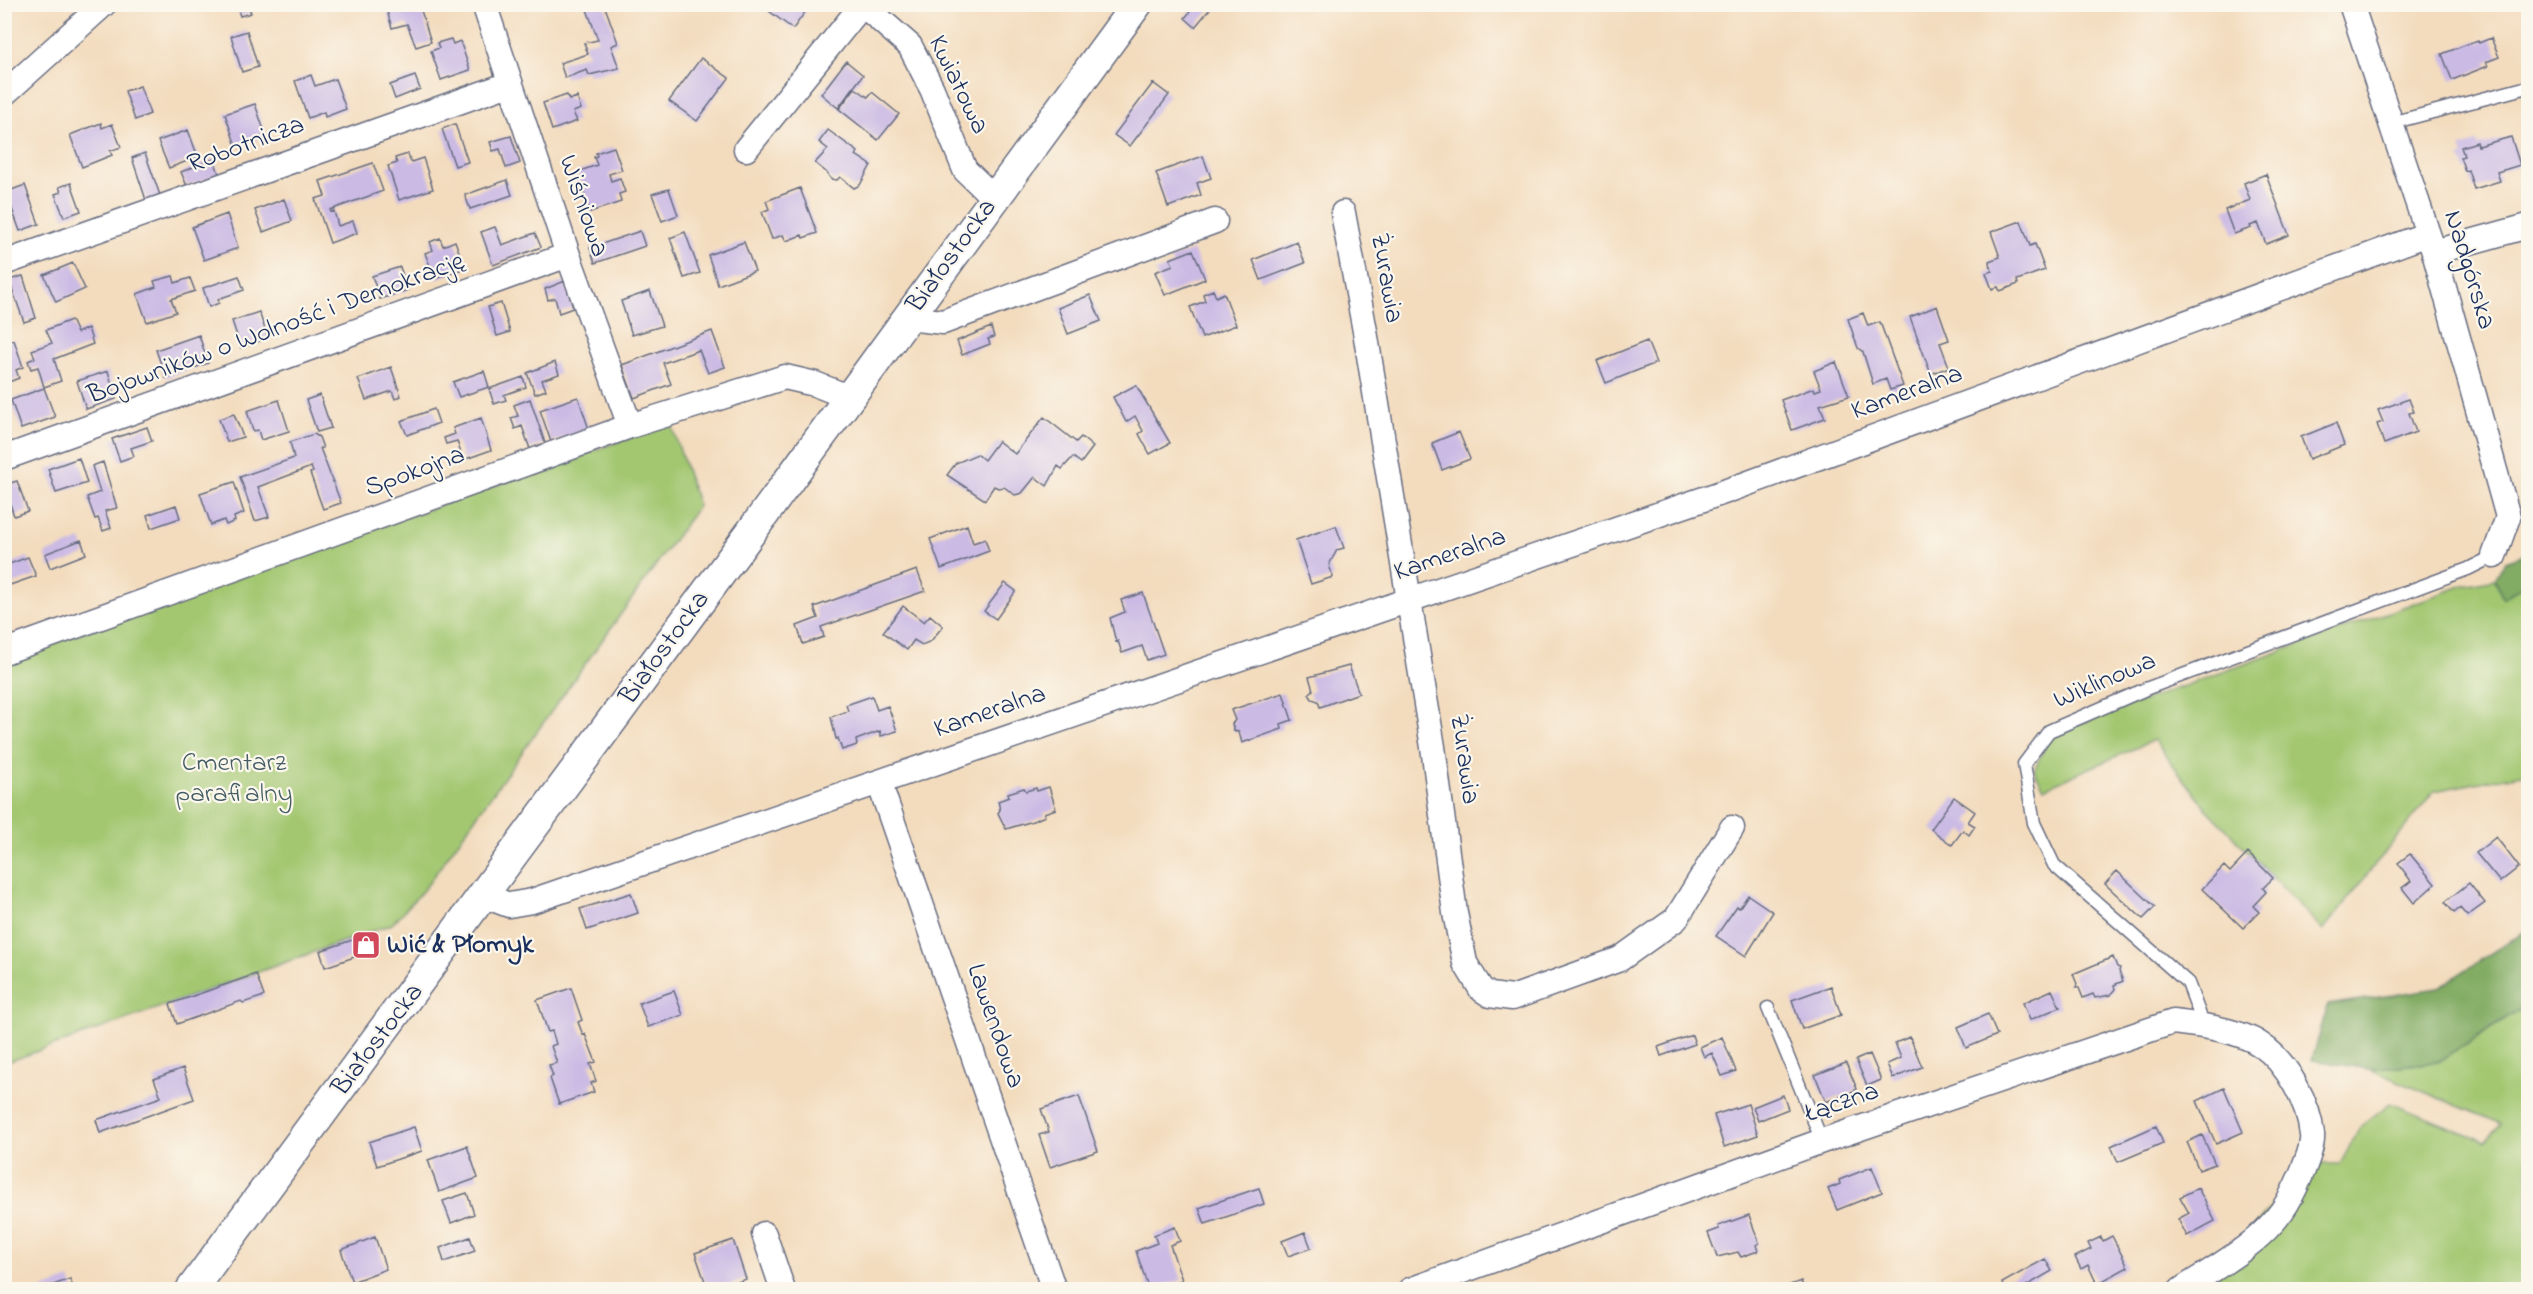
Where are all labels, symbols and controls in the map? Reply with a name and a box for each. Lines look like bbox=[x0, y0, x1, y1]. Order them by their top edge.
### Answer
street label: Kwiatowa bbox=[917, 29, 999, 141]
street label: Robotnicza bbox=[182, 106, 310, 184]
street label: Wiśniowa bbox=[547, 150, 619, 262]
street label: Białostocka bbox=[897, 191, 1007, 322]
street label: Nadgórska bbox=[2432, 206, 2506, 334]
street label: Żurawia bbox=[1359, 230, 1413, 326]
street label: Bojowników o Wolność i Demokrację bbox=[81, 242, 471, 416]
street label: Kameralna bbox=[1846, 355, 1968, 431]
street label: Spokojna bbox=[360, 436, 470, 508]
street label: Kameralna bbox=[1389, 518, 1511, 592]
street label: Białostocka bbox=[610, 583, 720, 714]
street label: Wiklinowa bbox=[2048, 642, 2162, 720]
street label: Kameralna bbox=[929, 675, 1051, 749]
street label: Żurawia bbox=[1438, 711, 1490, 807]
park label: Cmentarz parafialny bbox=[175, 744, 293, 814]
place label: Wić & Płomyk bbox=[387, 926, 535, 965]
shop icon: Wić & Płomyk bbox=[350, 929, 382, 961]
street label: Lawendowa bbox=[956, 959, 1034, 1093]
street label: Białostocka bbox=[322, 975, 434, 1106]
street label: Łączna bbox=[1799, 1072, 1884, 1134]

